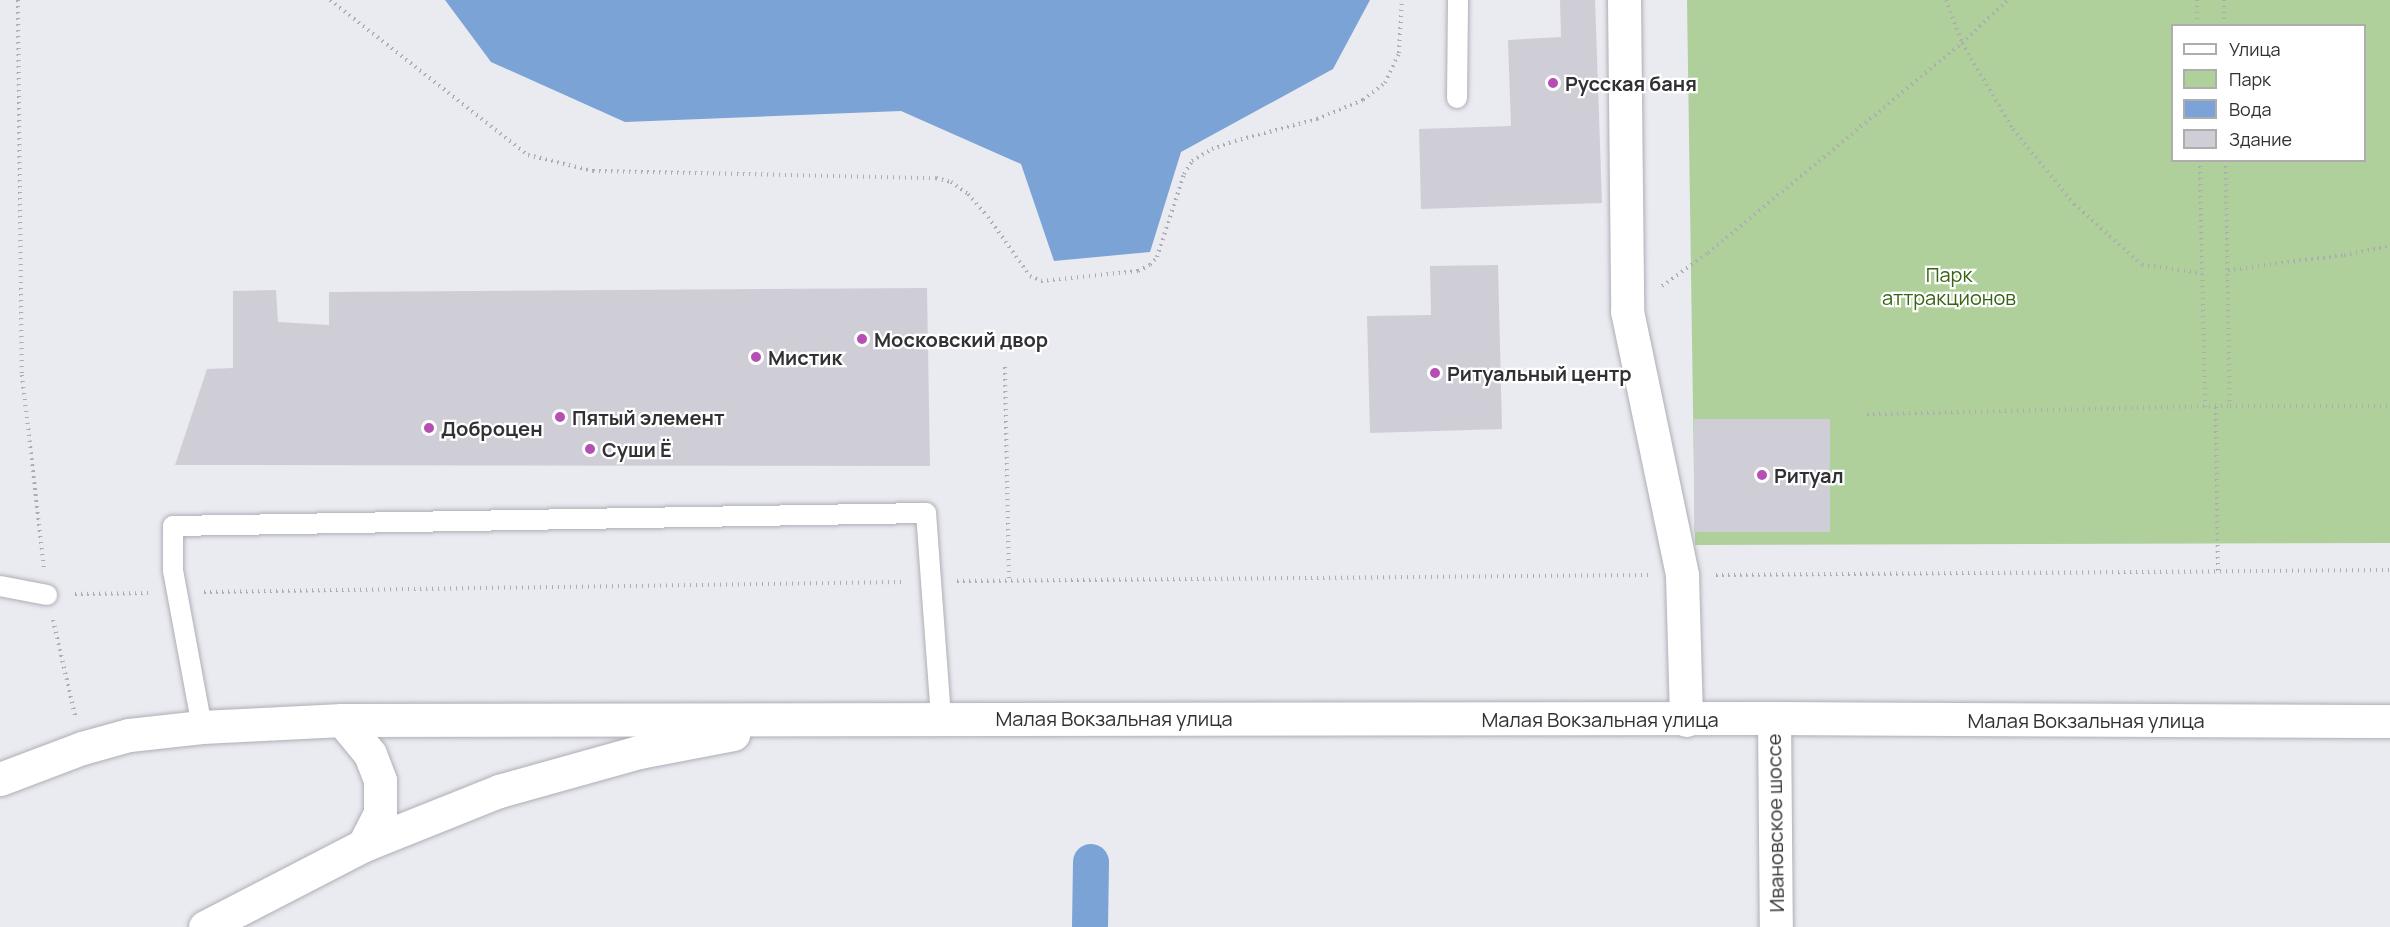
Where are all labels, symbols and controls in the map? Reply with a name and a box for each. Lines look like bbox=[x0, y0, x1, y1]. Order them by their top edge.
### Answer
legend bbox=[2171, 24, 2366, 162]
text: Улица bbox=[2229, 37, 2281, 61]
text: Парк bbox=[2229, 67, 2271, 91]
place label: Русская баня bbox=[1565, 71, 1697, 95]
marker: Русская баня bbox=[1546, 76, 1560, 90]
text: Вода bbox=[2229, 97, 2271, 121]
text: Здание bbox=[2229, 127, 2292, 151]
park label: Парк аттракционов bbox=[1882, 263, 2016, 310]
place label: Московский двор bbox=[874, 327, 1048, 351]
marker: Московский двор bbox=[855, 332, 869, 346]
place label: Мистик bbox=[768, 345, 842, 369]
marker: Мистик bbox=[749, 350, 763, 364]
place label: Ритуальный центр bbox=[1447, 361, 1632, 385]
marker: Ритуальный центр bbox=[1428, 366, 1442, 380]
place label: Пятый элемент bbox=[572, 405, 725, 429]
marker: Пятый элемент bbox=[553, 410, 567, 424]
place label: Доброцен bbox=[441, 416, 543, 440]
marker: Доброцен bbox=[422, 421, 436, 435]
place label: Суши Ё bbox=[602, 437, 672, 461]
marker: Суши Ё bbox=[583, 442, 597, 456]
place label: Ритуал bbox=[1774, 463, 1844, 487]
marker: Ритуал bbox=[1755, 468, 1769, 482]
street label: Малая Вокзальная улица bbox=[995, 706, 1233, 730]
street label: Малая Вокзальная улица bbox=[1481, 707, 1719, 731]
street label: Малая Вокзальная улица bbox=[1967, 708, 2205, 732]
street label: Ивановское шоссе bbox=[1761, 733, 1789, 913]

